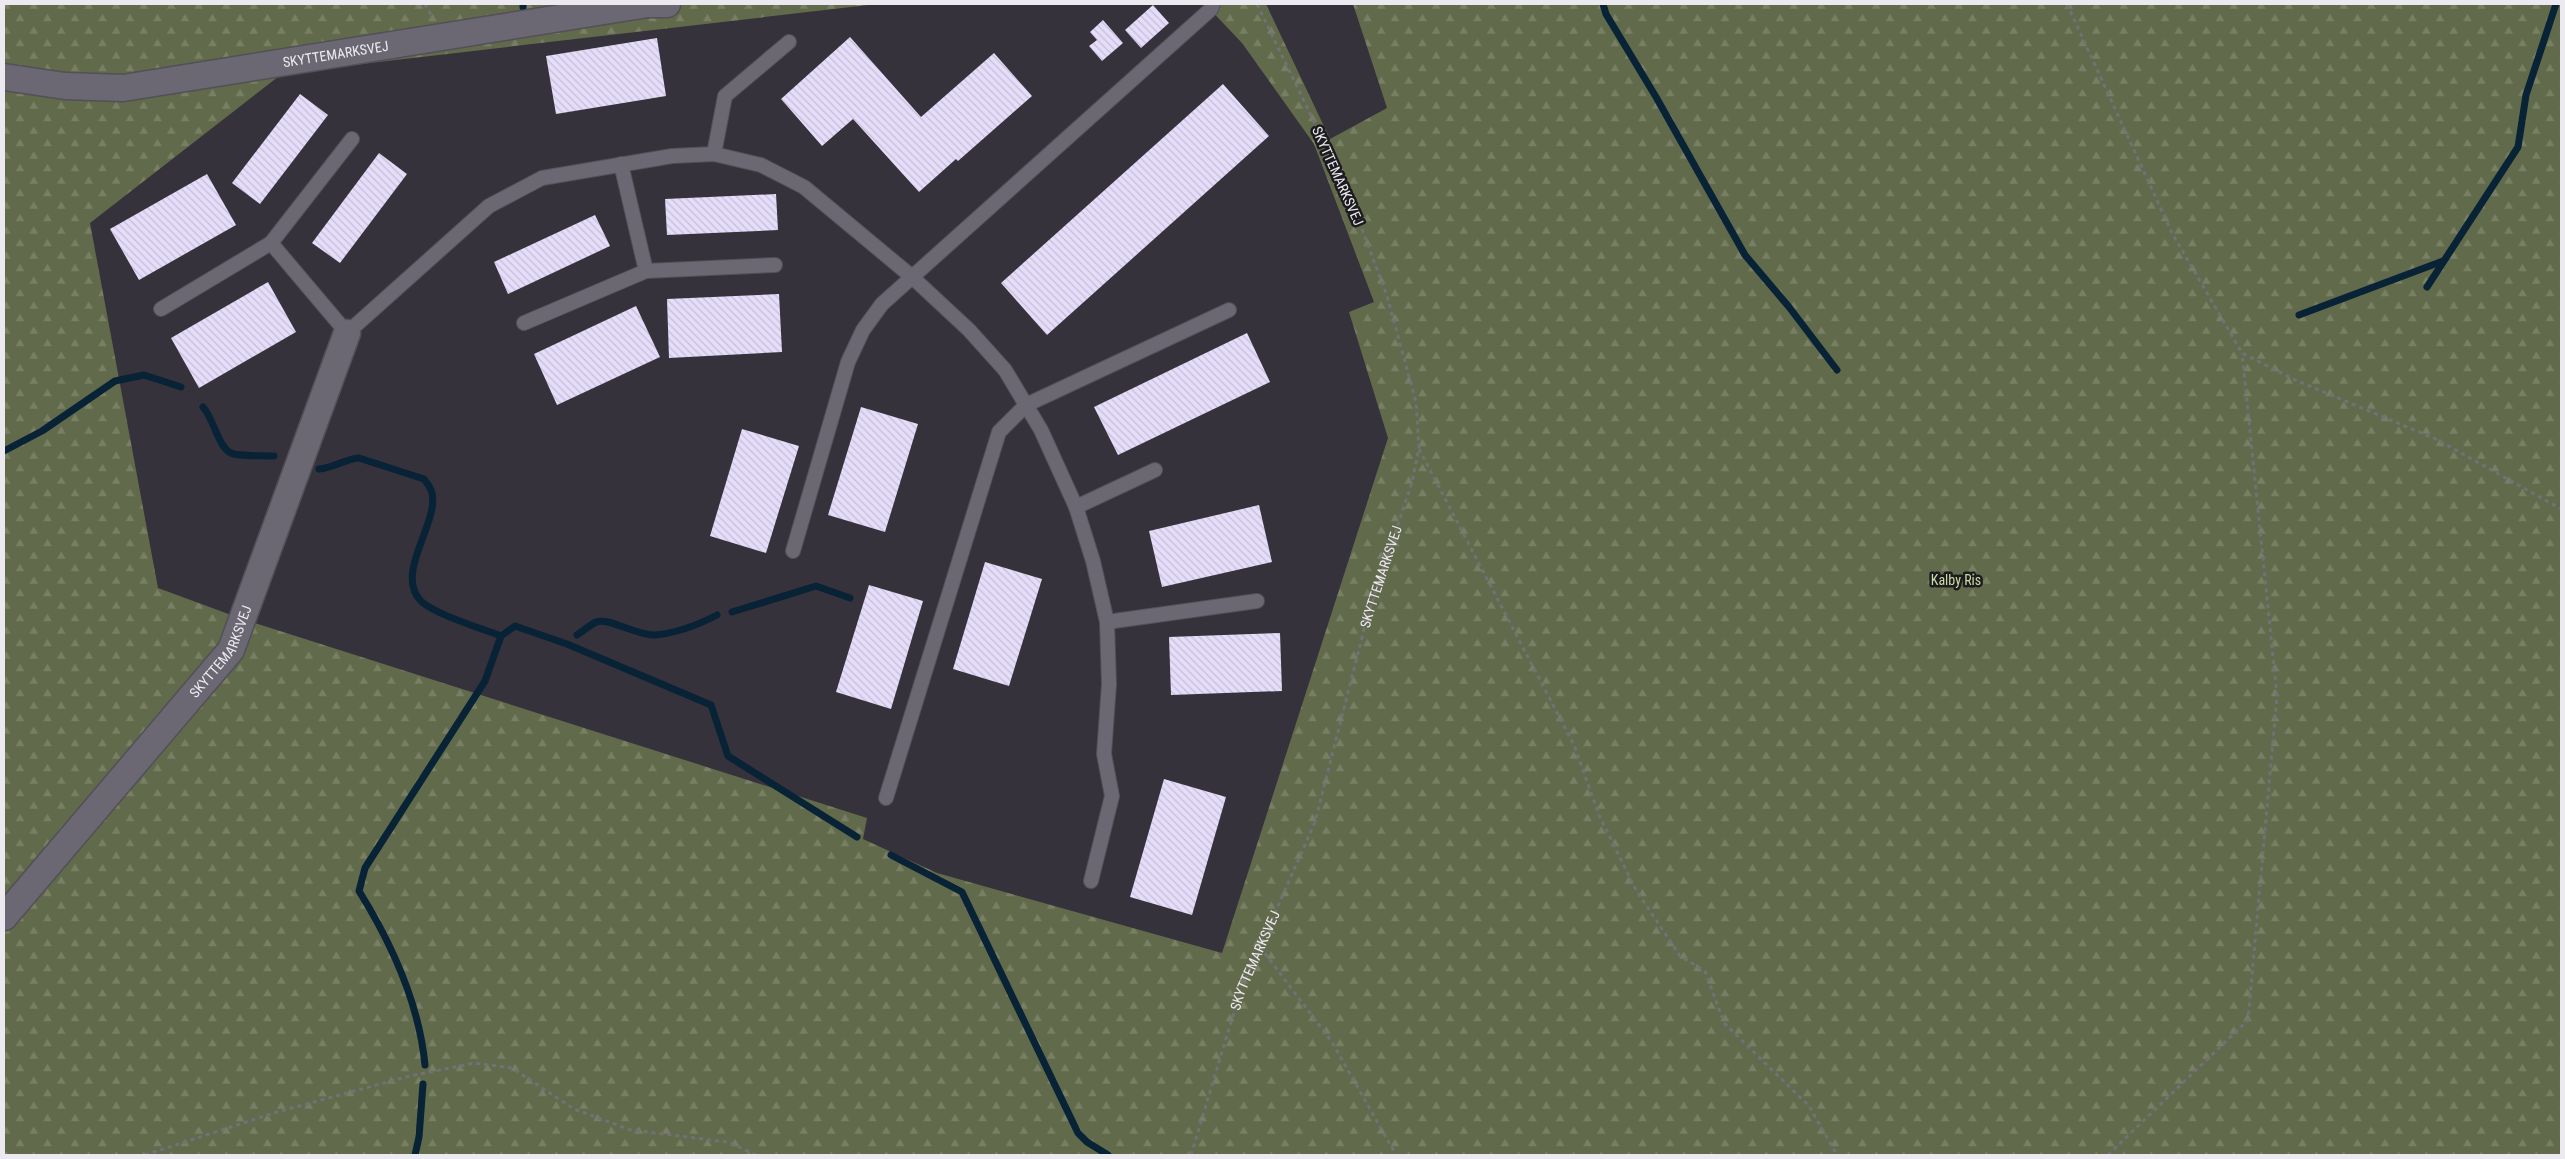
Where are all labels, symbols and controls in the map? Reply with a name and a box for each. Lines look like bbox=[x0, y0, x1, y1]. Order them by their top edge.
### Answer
street label: SKYTTEMARKSVEJ bbox=[282, 38, 390, 70]
street label: SKYTTEMARKSVEJ bbox=[1309, 124, 1367, 228]
street label: SKYTTEMARKSVEJ bbox=[1357, 524, 1405, 630]
park label: Kalby Ris bbox=[1931, 572, 1981, 588]
street label: SKYTTEMARKSVEJ bbox=[186, 603, 255, 701]
street label: SKYTTEMARKSVEJ bbox=[1227, 908, 1283, 1012]

